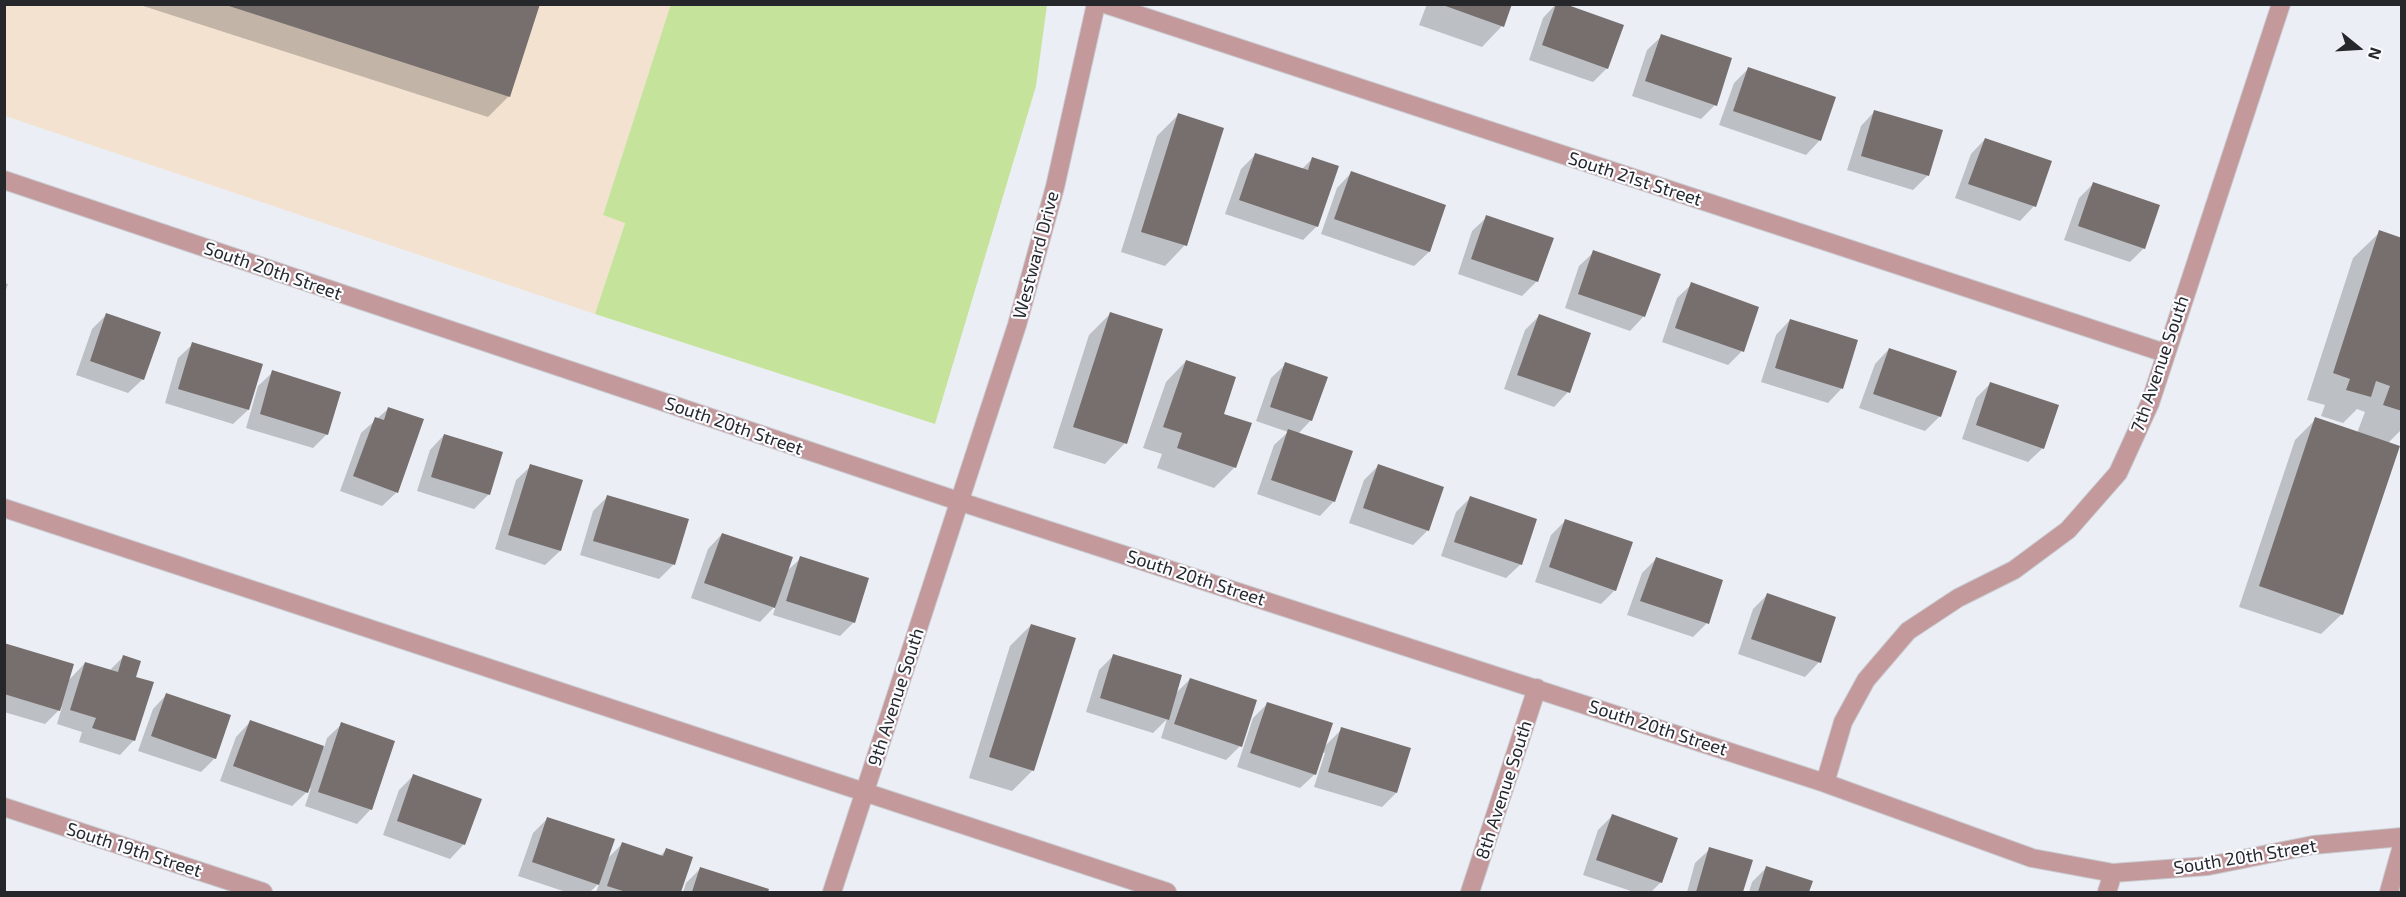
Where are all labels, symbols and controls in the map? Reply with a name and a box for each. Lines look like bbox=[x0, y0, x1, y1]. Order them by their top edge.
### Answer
north arrow bbox=[2328, 18, 2388, 78]
text: N bbox=[2365, 45, 2386, 62]
street label: South 21st Street bbox=[1565, 147, 1705, 211]
street label: Westward Drive bbox=[1009, 189, 1063, 321]
street label: South 20th Street bbox=[201, 237, 345, 305]
street label: 7th Avenue South bbox=[2127, 293, 2193, 435]
street label: South 20th Street bbox=[662, 392, 806, 460]
street label: South 20th Street bbox=[1124, 545, 1268, 611]
street label: 9th Avenue South bbox=[864, 625, 928, 769]
street label: South 20th Street bbox=[1586, 695, 1730, 761]
street label: 8th Avenue South bbox=[1471, 718, 1537, 862]
street label: South 19th Street bbox=[64, 818, 204, 882]
street label: South 20th Street bbox=[2172, 835, 2318, 879]

